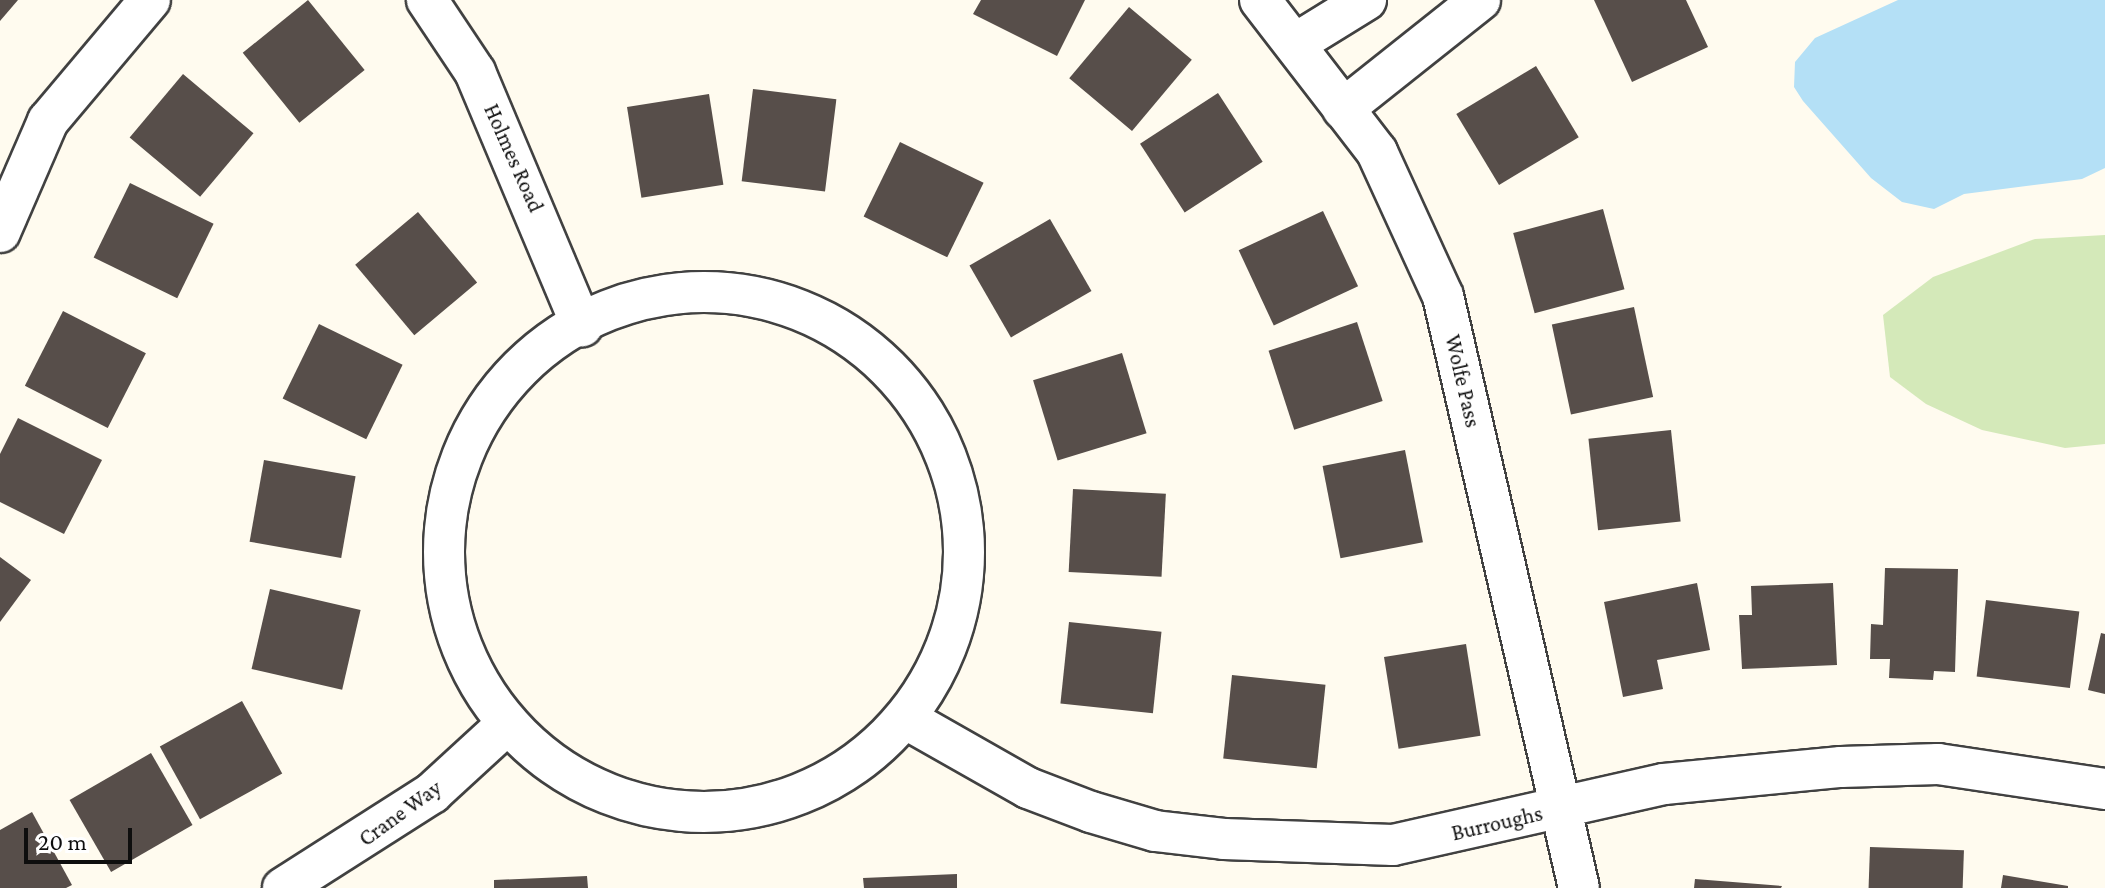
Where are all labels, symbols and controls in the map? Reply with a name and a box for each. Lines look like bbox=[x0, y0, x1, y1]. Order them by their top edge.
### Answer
street label: Holmes Road bbox=[478, 100, 550, 216]
street label: Wolfe Pass bbox=[1440, 332, 1486, 430]
street label: Crane Way bbox=[354, 774, 446, 852]
street label: Burroughs bbox=[1449, 800, 1545, 846]
scale bar bbox=[28, 812, 136, 862]
text: 20 m bbox=[38, 828, 87, 855]

